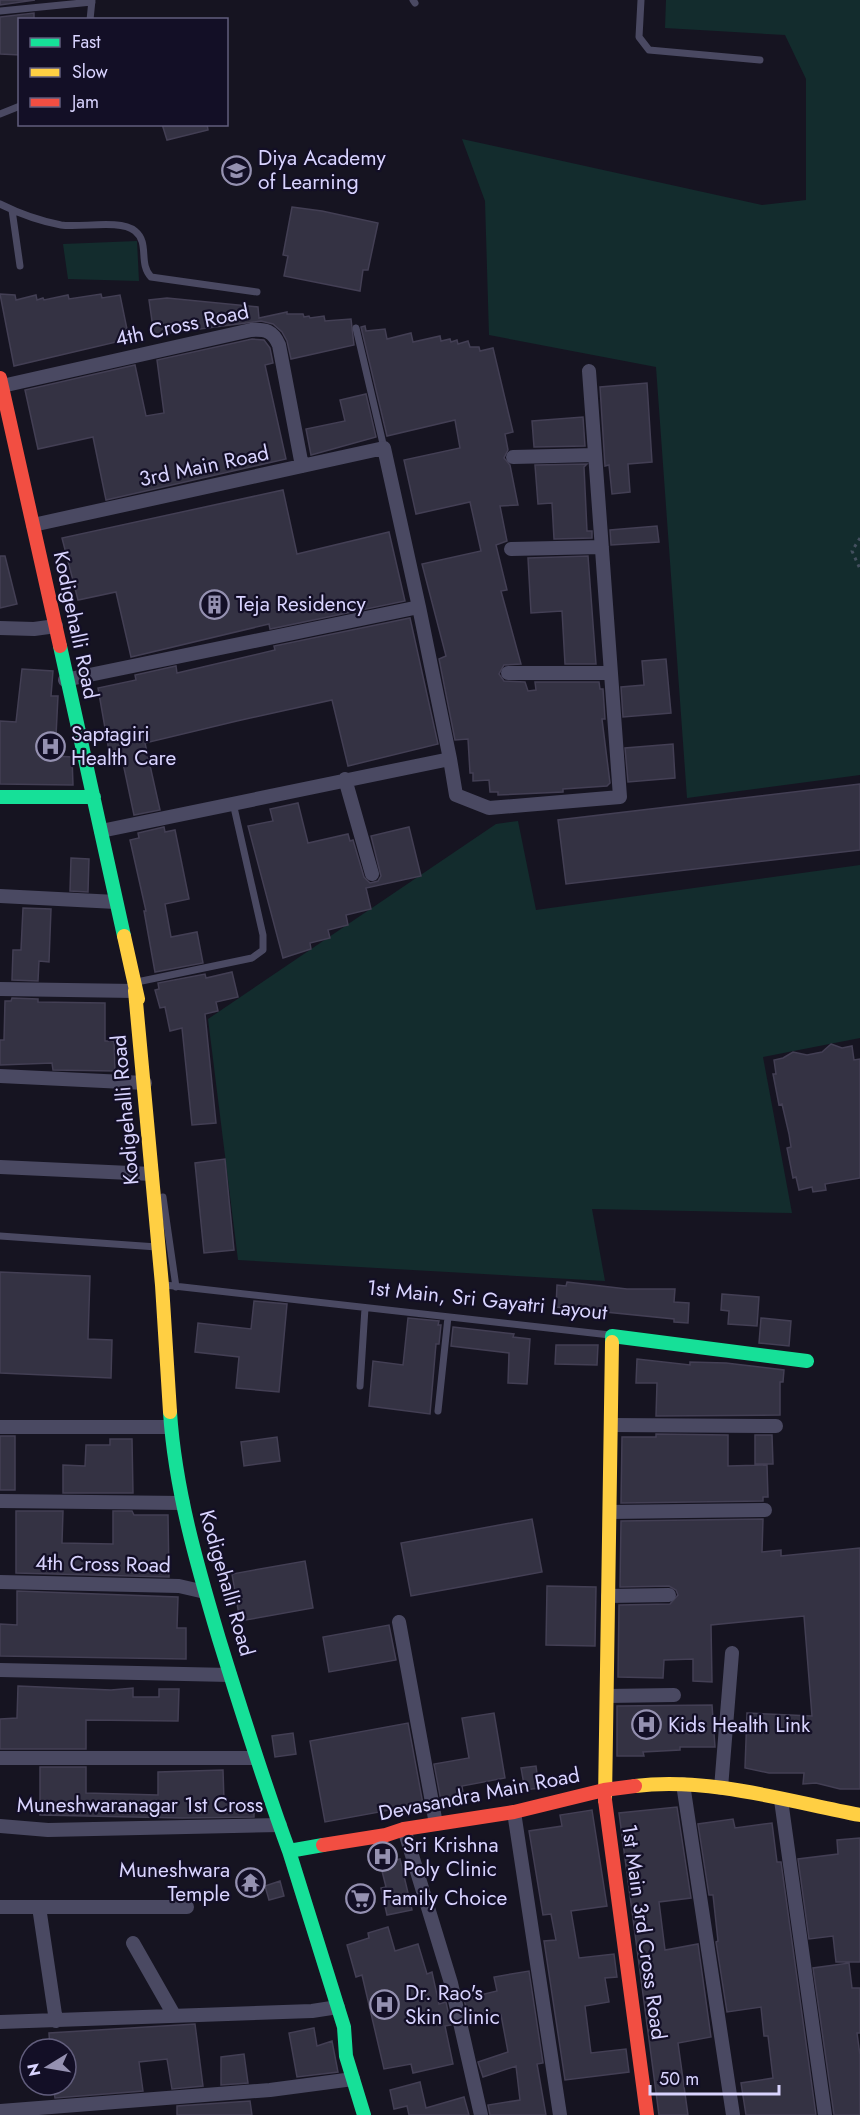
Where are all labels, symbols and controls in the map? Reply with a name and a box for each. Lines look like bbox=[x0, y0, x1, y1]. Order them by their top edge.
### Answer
legend bbox=[18, 18, 228, 126]
text: Fast bbox=[72, 29, 101, 55]
text: Slow bbox=[72, 59, 109, 85]
text: Jam bbox=[70, 89, 99, 115]
place label: Diya Academy of Learning bbox=[258, 143, 386, 197]
school or university icon: Diya Academy of Learning bbox=[221, 154, 253, 186]
street label: 4th Cross Road bbox=[112, 296, 252, 354]
street label: 3rd Main Road bbox=[136, 438, 272, 494]
street label: Kodigehalli Road bbox=[46, 548, 106, 702]
building icon: Teja Residency bbox=[199, 588, 231, 620]
place label: Teja Residency bbox=[236, 589, 366, 619]
place label: Saptagiri Health Care bbox=[71, 719, 176, 773]
hospital icon: Saptagiri Health Care bbox=[34, 730, 66, 762]
street label: Kodigehalli Road bbox=[103, 1034, 147, 1186]
street label: 1st Main, Sri Gayatri Layout bbox=[365, 1272, 609, 1328]
street label: Kodigehalli Road bbox=[192, 1506, 262, 1660]
street label: 4th Cross Road bbox=[35, 1548, 171, 1580]
hospital icon: Kids Health Link bbox=[631, 1709, 663, 1741]
place label: Kids Health Link bbox=[668, 1710, 811, 1740]
street label: Devasandra Main Road bbox=[376, 1760, 582, 1828]
street label: Muneshwaranagar 1st Cross bbox=[17, 1790, 263, 1820]
street label: 1st Main 3rd Cross Road bbox=[614, 1822, 674, 2042]
place label: Sri Krishna Poly Clinic bbox=[403, 1830, 499, 1884]
hospital icon: Sri Krishna Poly Clinic bbox=[366, 1841, 398, 1873]
place label: Muneshwara Temple bbox=[119, 1855, 230, 1909]
temple icon: Muneshwara Temple bbox=[235, 1866, 267, 1898]
supermarket icon: Family Choice bbox=[345, 1882, 377, 1914]
place label: Family Choice bbox=[382, 1883, 508, 1913]
place label: Dr. Rao's Skin Clinic bbox=[405, 1978, 500, 2032]
hospital icon: Dr. Rao's Skin Clinic bbox=[368, 1989, 400, 2021]
north arrow bbox=[18, 2037, 78, 2097]
scale bar bbox=[650, 2058, 779, 2096]
text: N bbox=[21, 2061, 46, 2078]
text: 50 m bbox=[659, 2066, 699, 2092]

